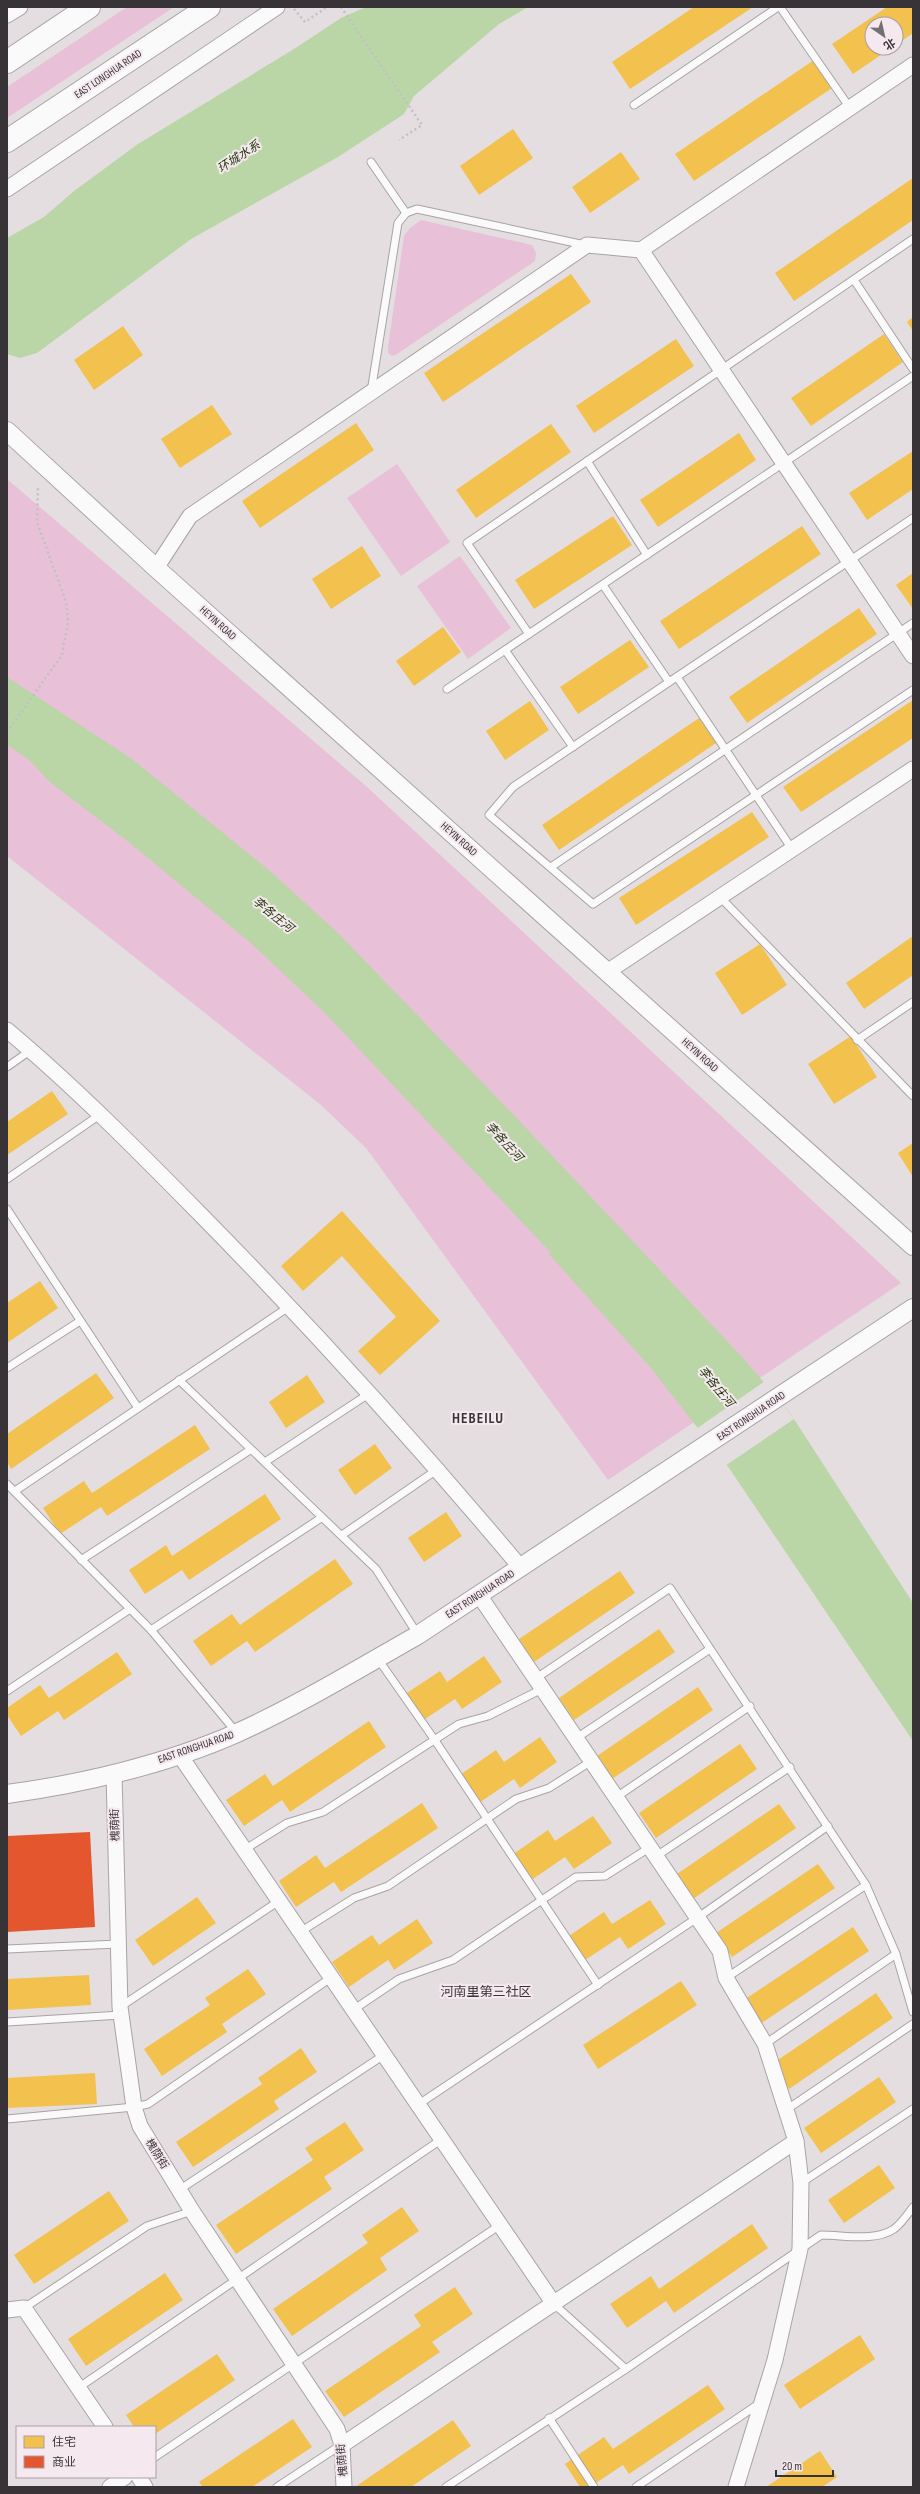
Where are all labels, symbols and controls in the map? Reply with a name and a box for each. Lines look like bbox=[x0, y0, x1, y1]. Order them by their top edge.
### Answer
north arrow bbox=[864, 16, 904, 56]
text: 北 bbox=[881, 35, 898, 52]
street label: EAST LONGHUA ROAD bbox=[72, 47, 144, 101]
water label: 环城水系 bbox=[215, 137, 264, 176]
street label: HEYIN ROAD bbox=[197, 603, 239, 643]
street label: HEYIN ROAD bbox=[438, 819, 480, 859]
water label: 李各庄河 bbox=[250, 894, 298, 937]
street label: HEYIN ROAD bbox=[679, 1035, 721, 1075]
water label: 李各庄河 bbox=[482, 1119, 527, 1166]
water label: 李各庄河 bbox=[695, 1364, 738, 1412]
street label: EAST RONGHUA ROAD bbox=[714, 1388, 788, 1444]
district label: HEBEILU bbox=[452, 1409, 504, 1428]
street label: EAST RONGHUA ROAD bbox=[443, 1567, 517, 1621]
street label: EAST RONGHUA ROAD bbox=[156, 1728, 236, 1766]
street label: 槐荫街 bbox=[108, 1808, 122, 1842]
district label: 河南里第三社区 bbox=[440, 1984, 532, 2000]
street label: 槐荫街 bbox=[143, 2137, 171, 2171]
legend bbox=[16, 2426, 156, 2478]
text: 住宅 bbox=[52, 2435, 76, 2450]
street label: 槐荫街 bbox=[334, 2443, 350, 2477]
scale bar bbox=[776, 2452, 833, 2478]
text: 商业 bbox=[52, 2455, 76, 2470]
text: 20 m bbox=[782, 2459, 802, 2474]

